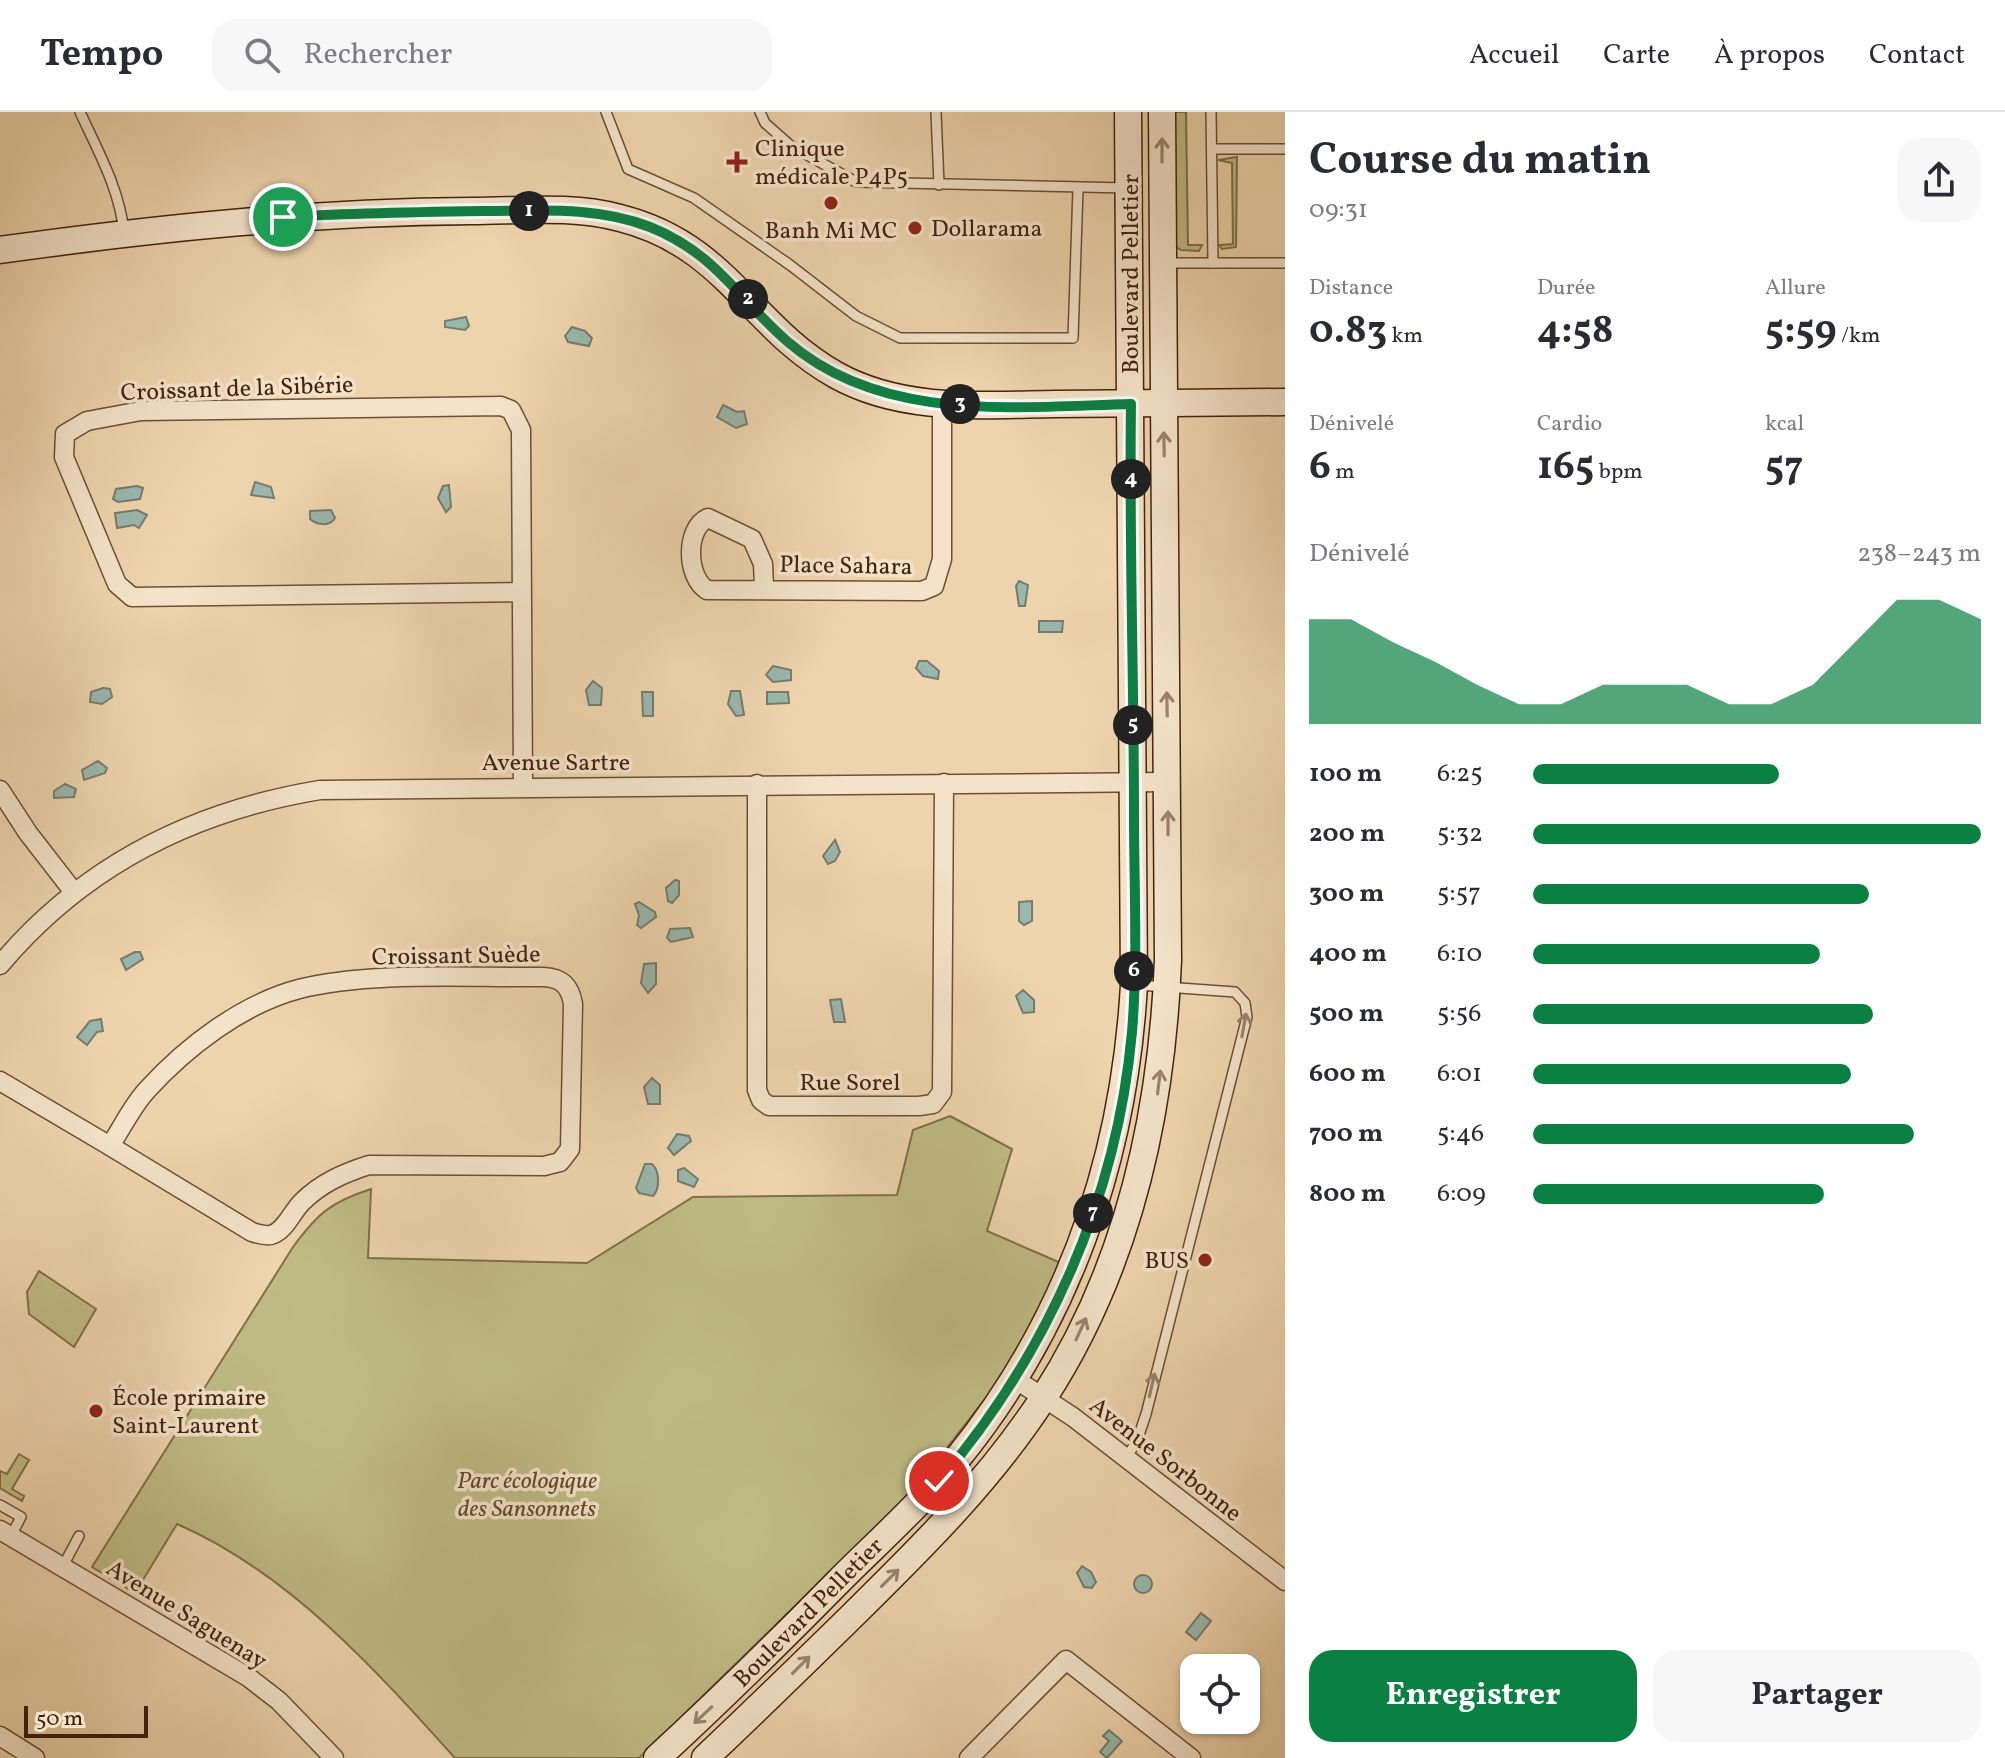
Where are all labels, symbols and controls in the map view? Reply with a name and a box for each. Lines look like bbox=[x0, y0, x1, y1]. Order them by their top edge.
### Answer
search box bbox=[212, 19, 772, 91]
text: Tempo bbox=[40, 29, 164, 82]
icon: search bbox=[240, 33, 284, 77]
text: Rechercher bbox=[304, 34, 452, 76]
text: Accueil bbox=[1469, 36, 1559, 75]
text: Carte bbox=[1603, 36, 1670, 75]
text: À propos bbox=[1714, 36, 1825, 75]
text: Contact bbox=[1869, 36, 1965, 75]
text: Course du matin bbox=[1309, 131, 1651, 192]
place label: Clinique médicale P4P5 bbox=[755, 133, 908, 195]
one-way arrow bbox=[1154, 137, 1170, 164]
button: share bbox=[1897, 138, 1981, 222]
marker: Clinique médicale P4P5 bbox=[726, 151, 748, 173]
street label: Boulevard Pelletier bbox=[1115, 174, 1149, 374]
pin bbox=[249, 183, 317, 251]
pin: 1 bbox=[509, 191, 549, 231]
text: 09:31 bbox=[1309, 192, 1368, 228]
marker: Banh Mi MC bbox=[822, 194, 840, 212]
icon: arrive bbox=[261, 195, 305, 239]
text: 1 bbox=[525, 195, 533, 226]
place label: Dollarama bbox=[931, 213, 1043, 247]
place label: Banh Mi MC bbox=[765, 215, 897, 249]
marker: Dollarama bbox=[906, 219, 924, 237]
text: Distance bbox=[1309, 273, 1393, 304]
text: Durée bbox=[1537, 273, 1596, 304]
text: Allure bbox=[1765, 273, 1826, 304]
pin: 2 bbox=[728, 279, 768, 319]
text: 2 bbox=[742, 283, 754, 314]
text: 0.83 bbox=[1309, 304, 1387, 360]
text: 4:58 bbox=[1537, 304, 1614, 360]
text: 5:59 bbox=[1765, 304, 1837, 360]
text: km bbox=[1387, 321, 1423, 352]
text: /km bbox=[1837, 321, 1880, 352]
street label: Croissant de la Sibérie bbox=[120, 369, 354, 411]
pin: 3 bbox=[940, 384, 980, 424]
text: 3 bbox=[954, 388, 966, 419]
text: Dénivelé bbox=[1309, 409, 1394, 440]
text: Cardio bbox=[1537, 409, 1602, 440]
text: kcal bbox=[1765, 409, 1804, 440]
one-way arrow bbox=[1156, 431, 1172, 458]
text: 6 bbox=[1309, 440, 1331, 496]
text: 165 bbox=[1537, 440, 1594, 496]
text: 57 bbox=[1765, 440, 1803, 496]
text: m bbox=[1331, 457, 1355, 488]
text: bpm bbox=[1594, 457, 1643, 488]
pin: 4 bbox=[1111, 459, 1151, 499]
text: 4 bbox=[1124, 463, 1138, 494]
text: Dénivelé bbox=[1309, 536, 1410, 572]
text: 238–243 m bbox=[1857, 536, 1981, 572]
street label: Place Sahara bbox=[779, 549, 913, 585]
one-way arrow bbox=[1159, 691, 1175, 718]
pin: 5 bbox=[1113, 705, 1153, 745]
text: 5 bbox=[1128, 709, 1138, 740]
street label: Avenue Sartre bbox=[482, 747, 630, 781]
text: 100 m bbox=[1309, 756, 1382, 792]
text: 6:25 bbox=[1437, 756, 1483, 792]
one-way arrow bbox=[1160, 810, 1176, 837]
text: 200 m bbox=[1309, 816, 1385, 852]
text: 5:32 bbox=[1437, 816, 1483, 852]
text: 300 m bbox=[1309, 876, 1385, 912]
text: 5:57 bbox=[1437, 876, 1481, 912]
text: 400 m bbox=[1309, 936, 1387, 972]
text: 6:10 bbox=[1437, 936, 1482, 972]
street label: Croissant Suède bbox=[371, 939, 541, 975]
pin: 6 bbox=[1114, 951, 1154, 991]
text: 6 bbox=[1128, 955, 1140, 986]
text: 500 m bbox=[1309, 996, 1384, 1032]
text: 5:56 bbox=[1437, 996, 1481, 1032]
one-way arrow bbox=[1237, 1012, 1252, 1038]
text: 600 m bbox=[1309, 1056, 1386, 1092]
text: 6:01 bbox=[1437, 1056, 1482, 1092]
street label: Rue Sorel bbox=[800, 1067, 900, 1101]
one-way arrow bbox=[1152, 1070, 1167, 1095]
text: 700 m bbox=[1309, 1116, 1383, 1152]
text: 5:46 bbox=[1437, 1116, 1484, 1152]
text: 800 m bbox=[1309, 1176, 1386, 1212]
text: 6:09 bbox=[1437, 1176, 1486, 1212]
pin: 7 bbox=[1073, 1193, 1113, 1233]
text: 7 bbox=[1088, 1197, 1098, 1228]
place label: BUS bbox=[1145, 1245, 1189, 1279]
marker: BUS bbox=[1196, 1251, 1214, 1269]
one-way arrow bbox=[1074, 1318, 1089, 1342]
one-way arrow bbox=[1145, 1373, 1160, 1398]
place label: École primaire Saint-Laurent bbox=[112, 1382, 266, 1444]
street label: Avenue Sorbonne bbox=[1081, 1390, 1248, 1531]
marker: École primaire Saint-Laurent bbox=[87, 1402, 105, 1420]
pin bbox=[905, 1447, 973, 1515]
icon: check bbox=[917, 1459, 961, 1503]
park label: Parc écologique des Sansonnets bbox=[457, 1465, 597, 1527]
street label: Boulevard Pelletier bbox=[727, 1531, 892, 1696]
street label: Avenue Saguenay bbox=[99, 1552, 273, 1679]
one-way arrow bbox=[880, 1569, 899, 1588]
button: Enregistrer bbox=[1309, 1650, 1637, 1742]
button: Partager bbox=[1653, 1650, 1981, 1742]
map controls bbox=[1180, 1654, 1260, 1734]
button: locate bbox=[1180, 1654, 1260, 1734]
one-way arrow bbox=[791, 1656, 810, 1675]
scale bar bbox=[24, 1702, 148, 1738]
text: 50 m bbox=[36, 1704, 83, 1735]
one-way arrow bbox=[693, 1706, 713, 1724]

